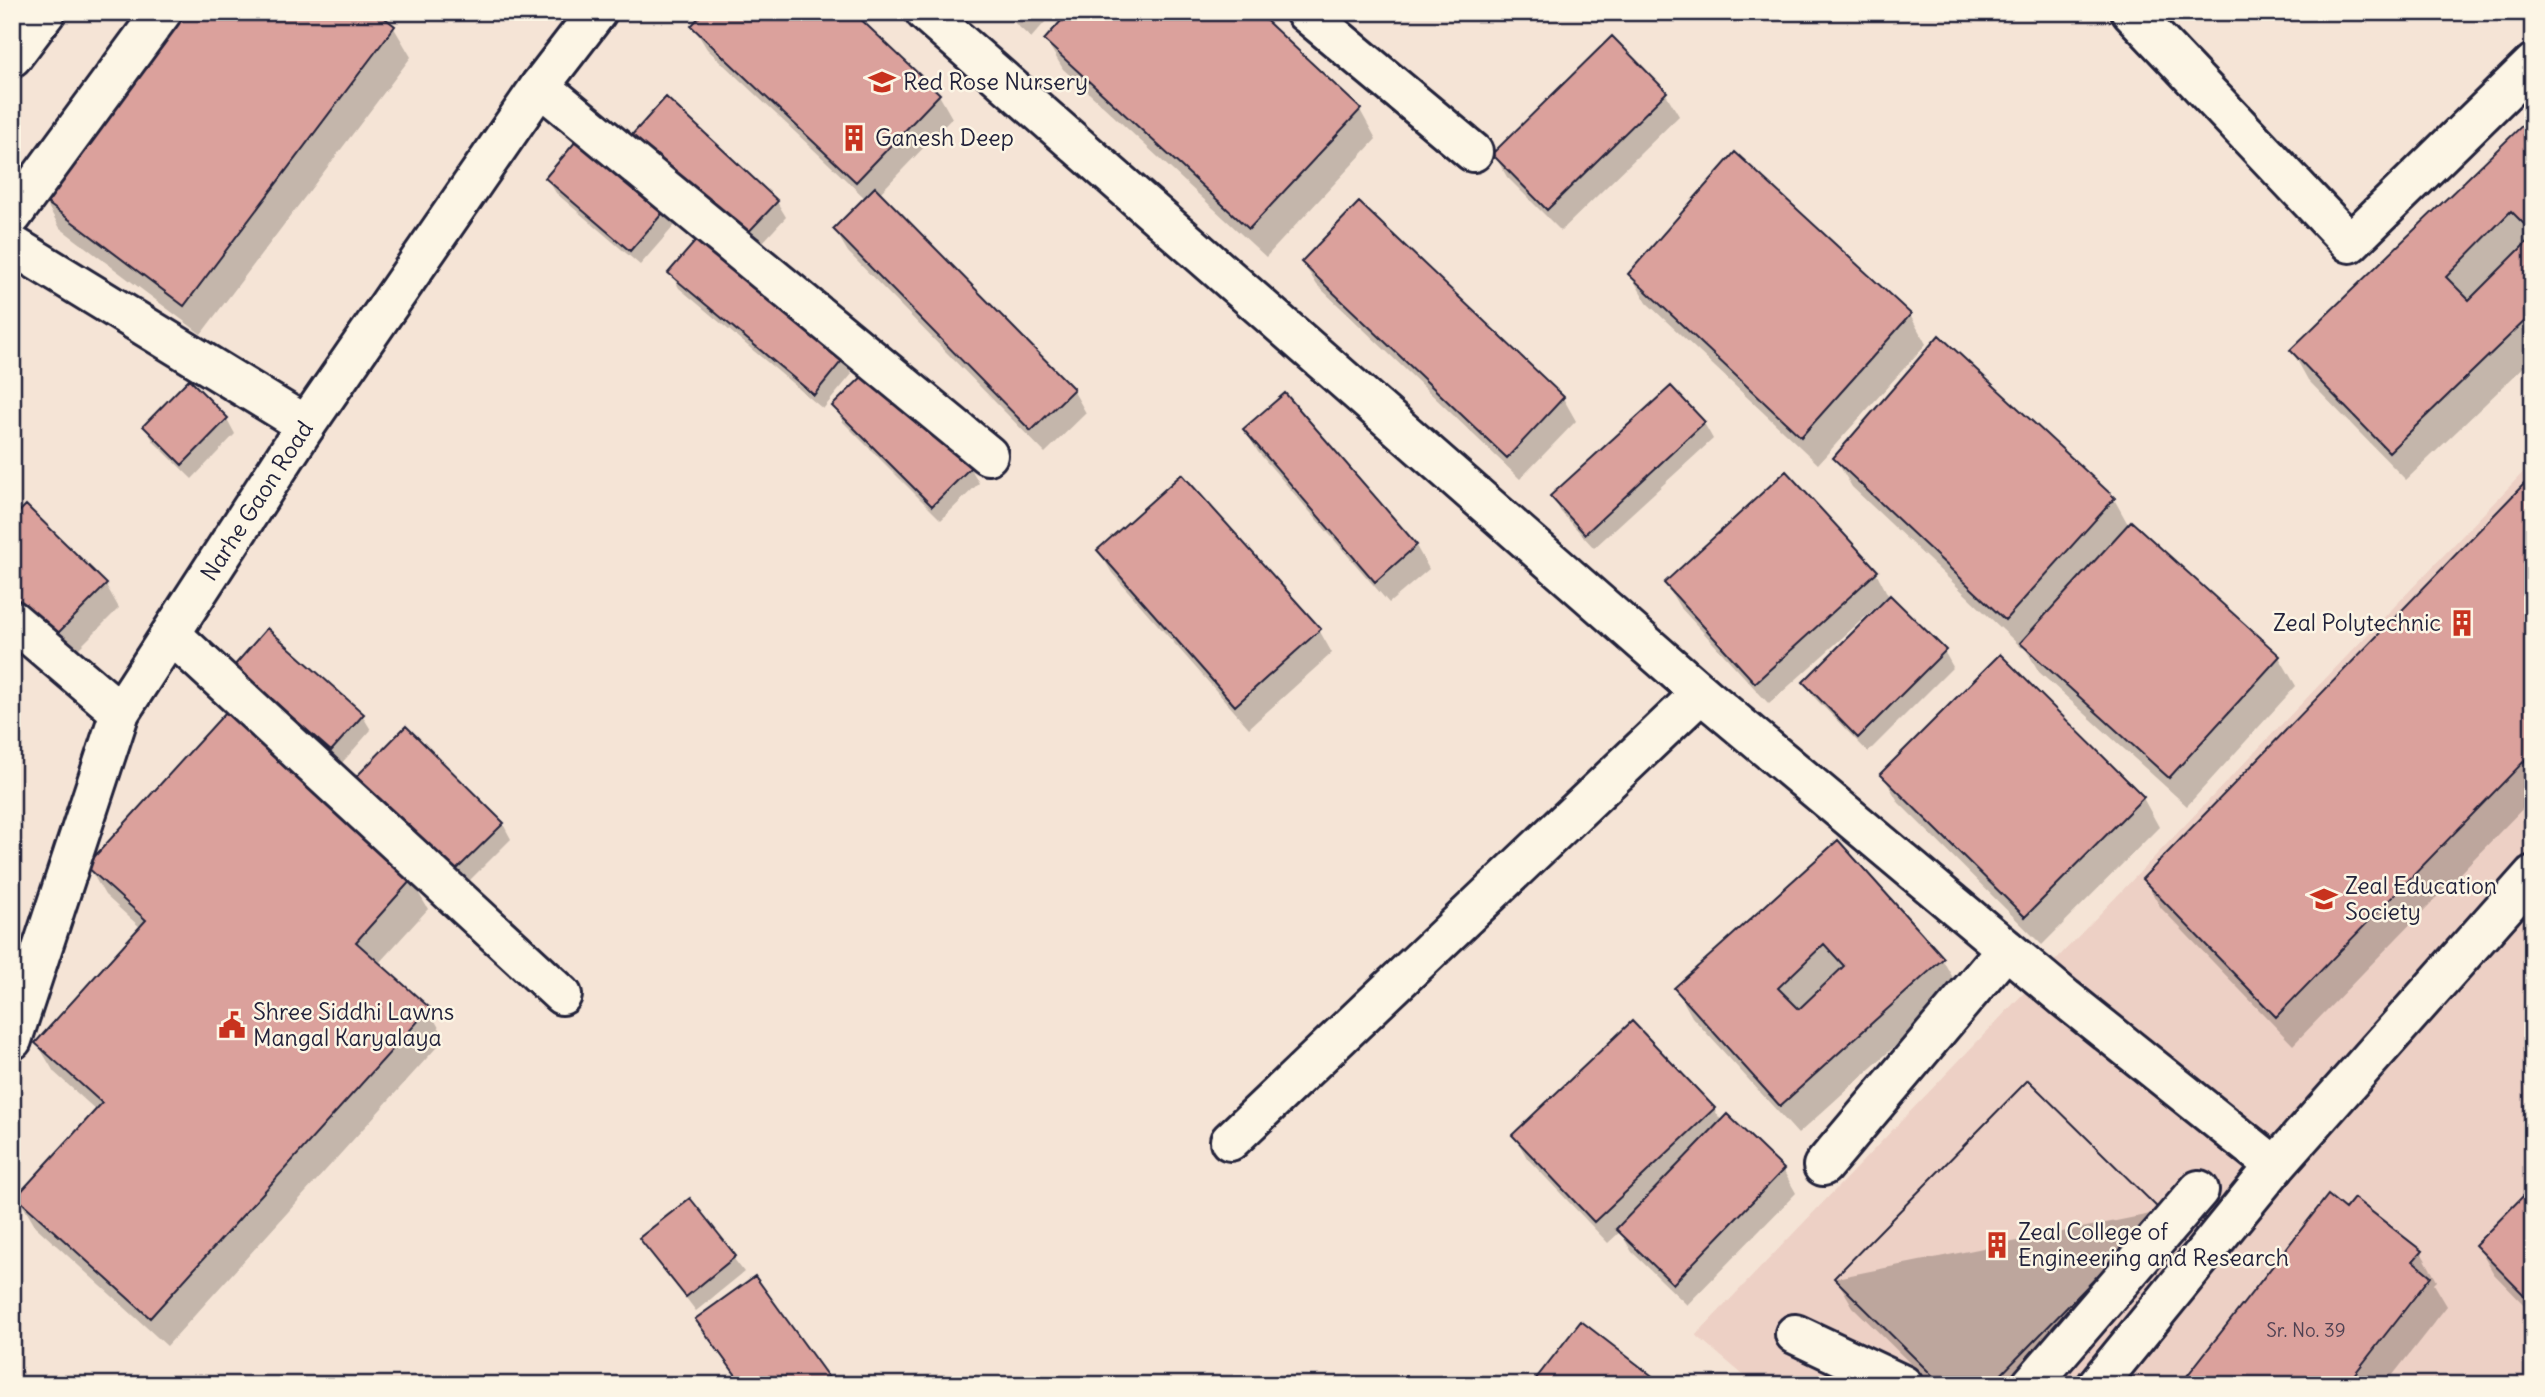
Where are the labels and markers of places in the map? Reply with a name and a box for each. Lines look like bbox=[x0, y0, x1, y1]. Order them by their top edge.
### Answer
school or university icon: Red Rose Nursery bbox=[867, 67, 897, 97]
place label: Red Rose Nursery bbox=[903, 67, 1088, 96]
building icon: Ganesh Deep bbox=[839, 123, 869, 153]
place label: Ganesh Deep bbox=[875, 123, 1014, 152]
place label: Zeal Polytechnic bbox=[2273, 608, 2441, 637]
building icon: Zeal Polytechnic bbox=[2447, 608, 2477, 638]
place label: Zeal Education Society bbox=[2345, 871, 2497, 926]
school or university icon: Zeal Education Society bbox=[2309, 884, 2339, 914]
place label: Shree Siddhi Lawns Mangal Karyalaya bbox=[253, 997, 454, 1052]
public building icon: Shree Siddhi Lawns Mangal Karyalaya bbox=[217, 1010, 247, 1040]
place label: Zeal College of Engineering and Research bbox=[2018, 1217, 2289, 1272]
building icon: Zeal College of Engineering and Research bbox=[1982, 1230, 2012, 1260]

